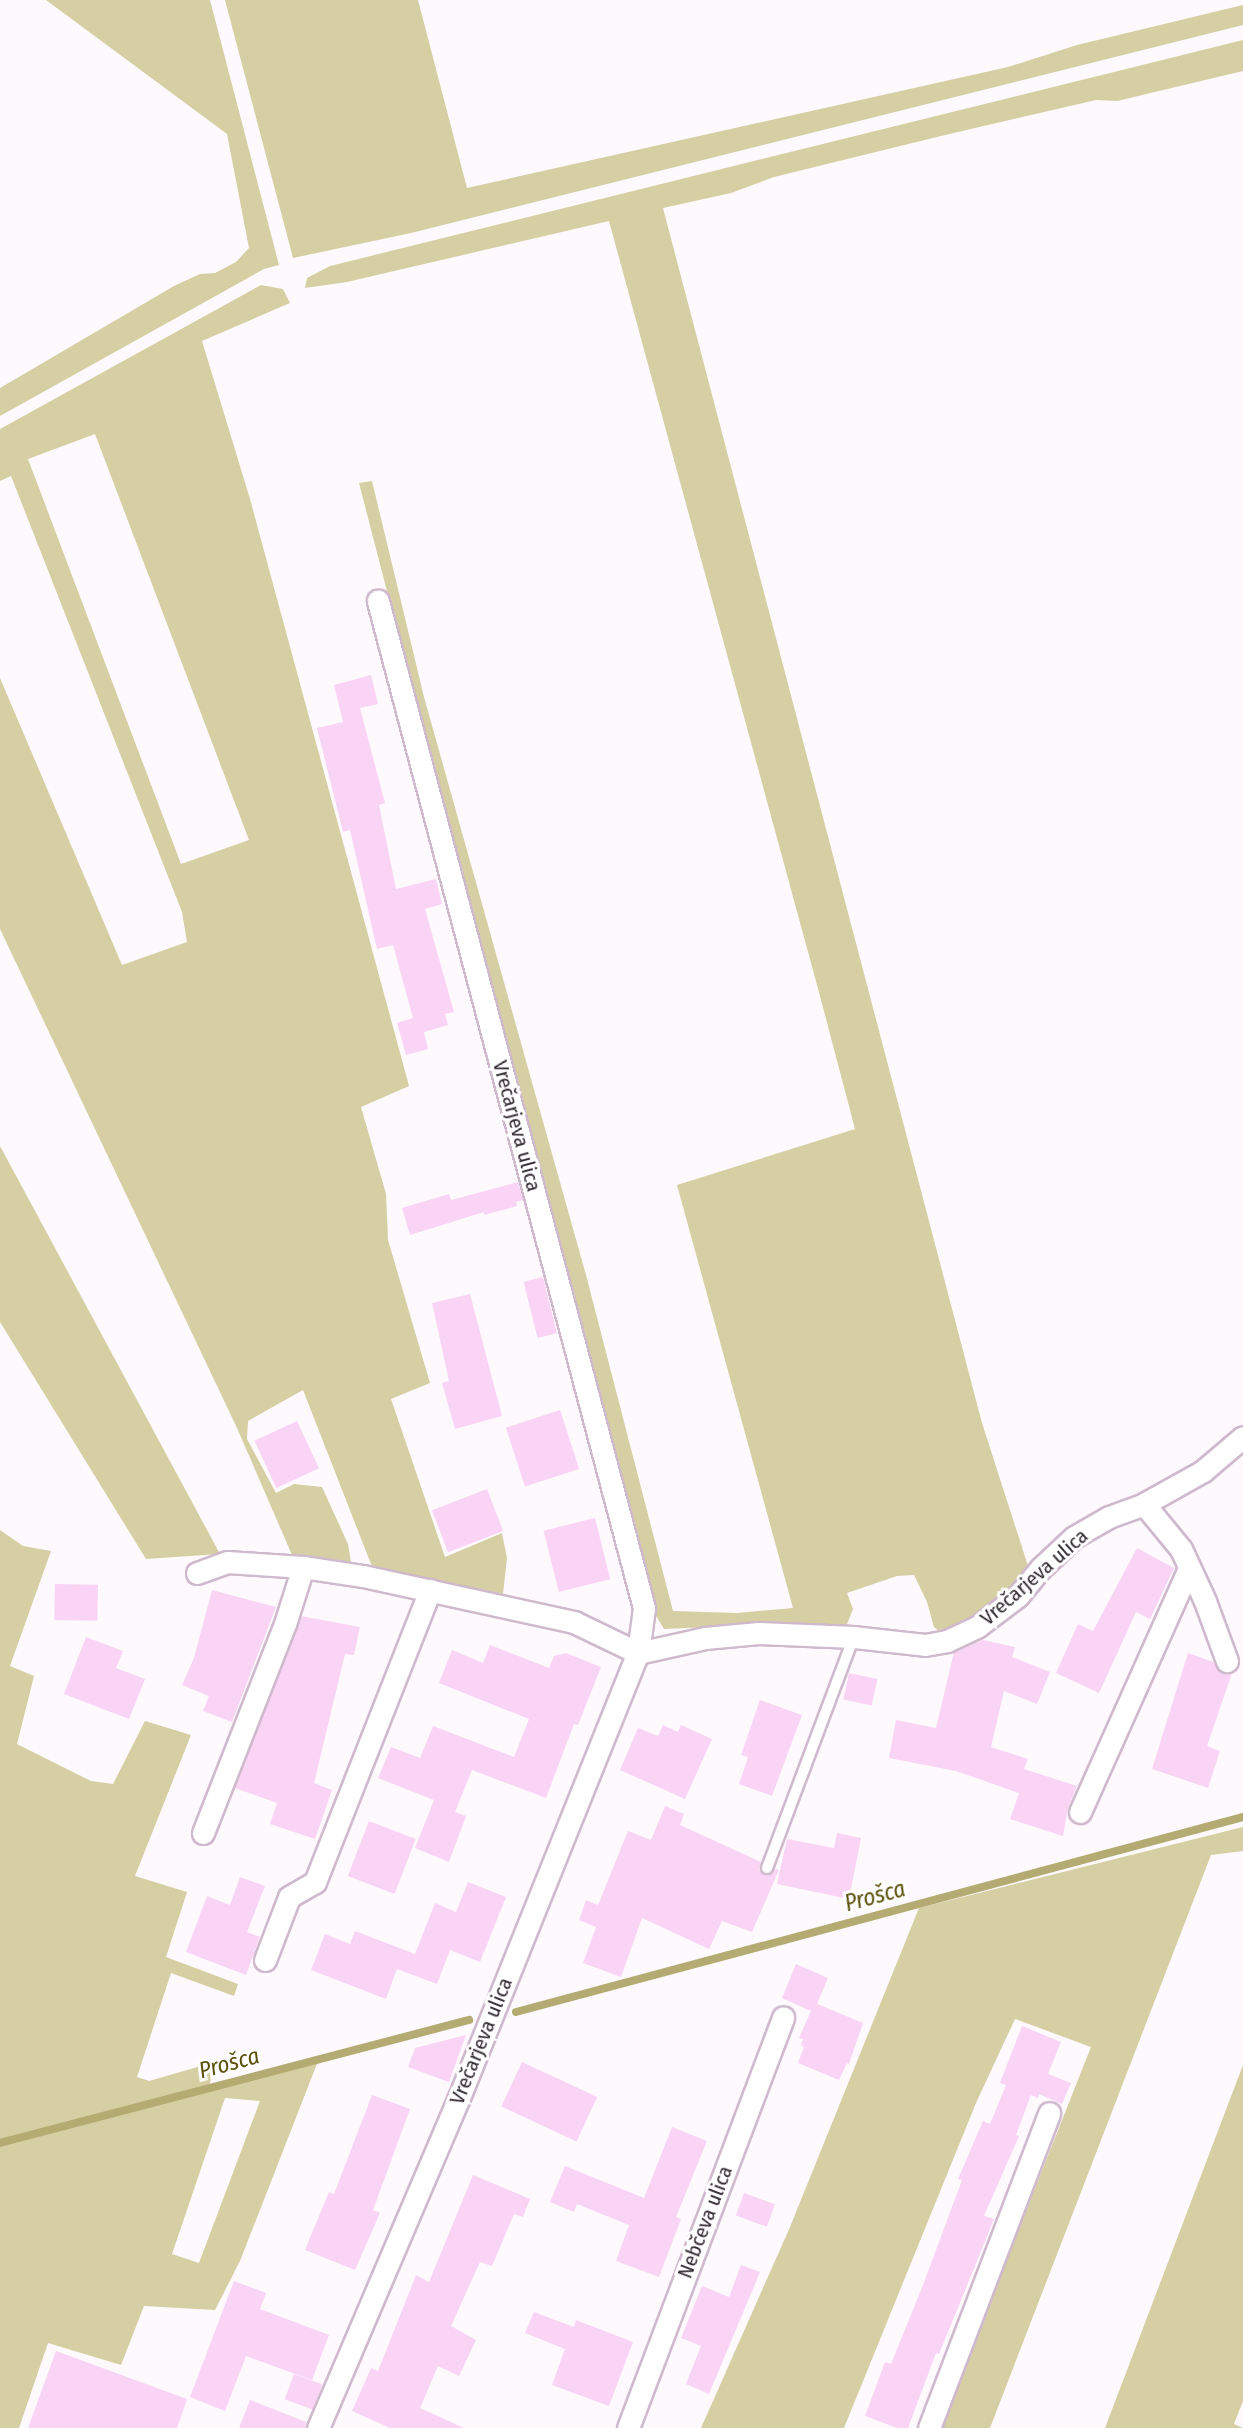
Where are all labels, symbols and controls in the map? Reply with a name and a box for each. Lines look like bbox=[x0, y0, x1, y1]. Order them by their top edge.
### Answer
street label: Vrečarjeva ulica bbox=[487, 1058, 547, 1194]
street label: Vrečarjeva ulica bbox=[975, 1523, 1093, 1631]
water label: Prošca bbox=[842, 1875, 908, 1917]
street label: Vrečarjeva ulica bbox=[444, 1974, 518, 2108]
water label: Prošca bbox=[196, 2042, 262, 2084]
street label: Nebčeva ulica bbox=[672, 2162, 738, 2282]

